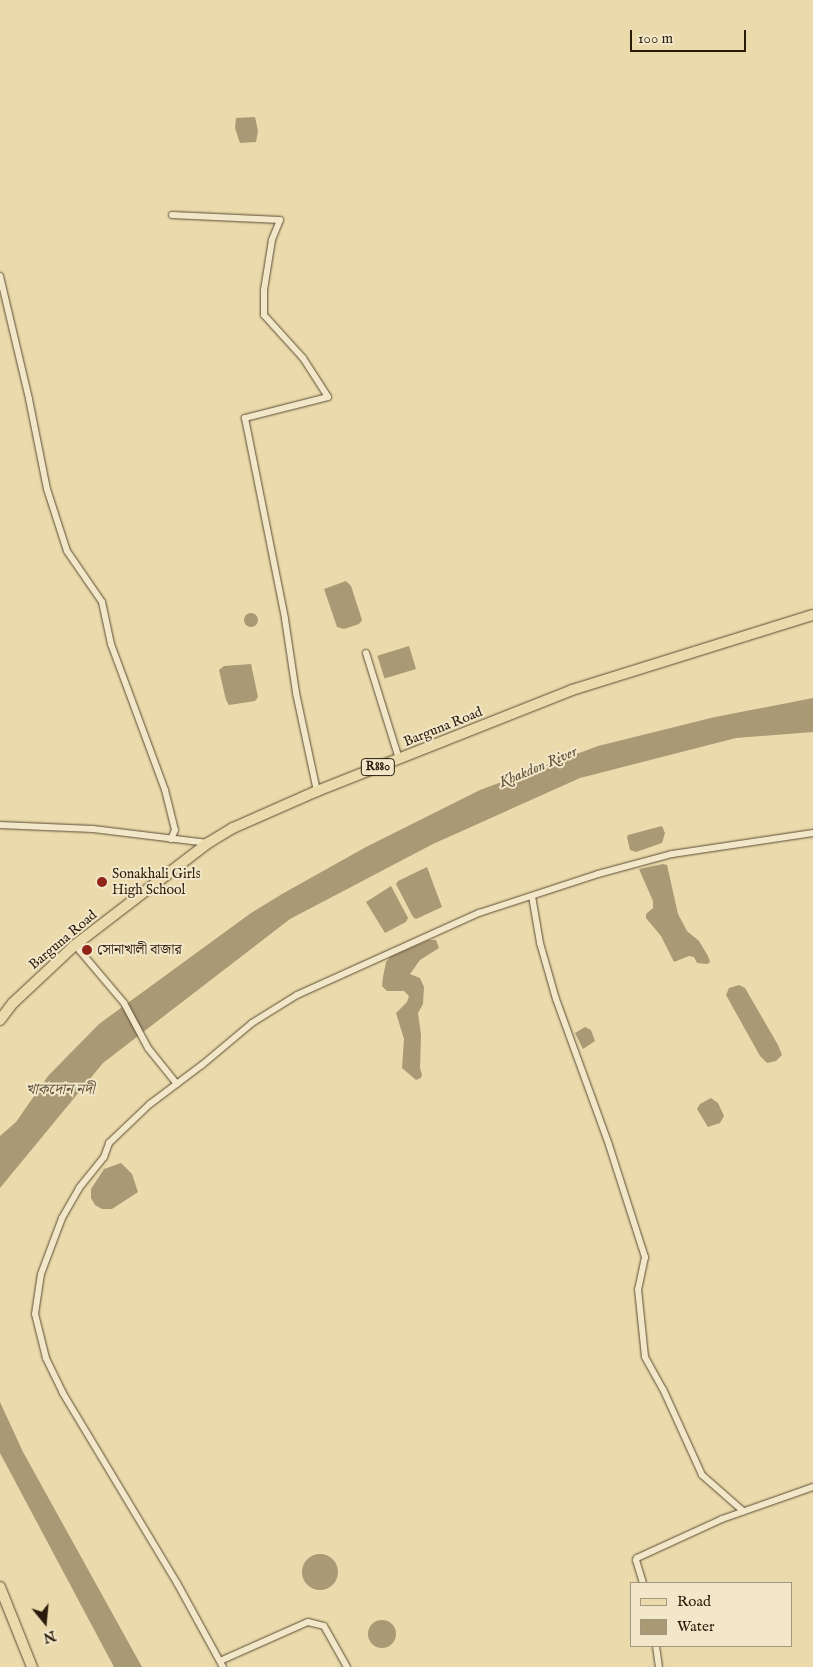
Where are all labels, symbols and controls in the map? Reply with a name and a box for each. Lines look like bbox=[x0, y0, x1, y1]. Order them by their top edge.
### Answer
scale bar bbox=[633, 20, 749, 52]
text: 100 m bbox=[638, 29, 673, 48]
street label: Barguna Road bbox=[401, 704, 485, 750]
water label: Khakdon River bbox=[496, 743, 580, 791]
road number: R880 bbox=[360, 758, 396, 776]
place label: Sonakhali Girls High School bbox=[112, 866, 201, 899]
marker: Sonakhali Girls High School bbox=[96, 876, 108, 888]
street label: Barguna Road bbox=[26, 907, 100, 973]
place label: সোনাখালী বাজার bbox=[97, 942, 182, 958]
marker: সোনাখালী বাজার bbox=[81, 944, 93, 956]
water label: খাকদোন নদী bbox=[25, 1081, 95, 1099]
legend bbox=[630, 1582, 793, 1647]
text: Road bbox=[677, 1592, 711, 1611]
north arrow bbox=[20, 1597, 70, 1647]
text: Water bbox=[677, 1617, 714, 1636]
text: N bbox=[41, 1626, 58, 1647]

